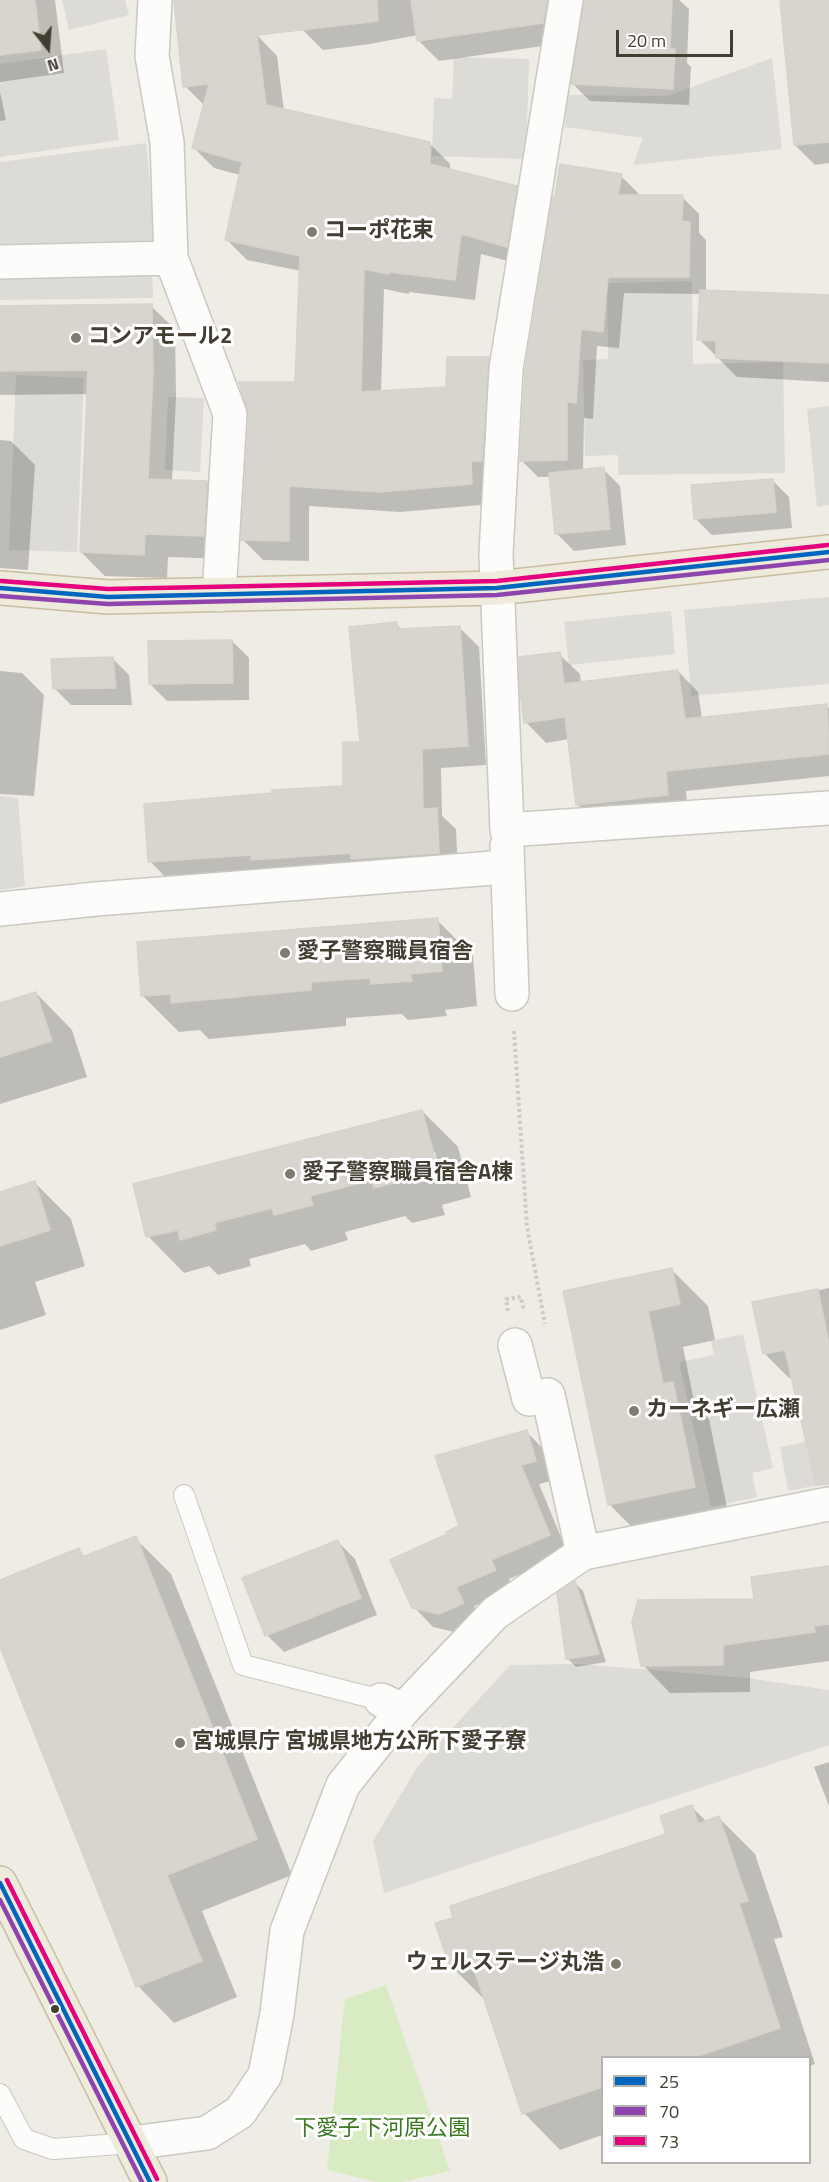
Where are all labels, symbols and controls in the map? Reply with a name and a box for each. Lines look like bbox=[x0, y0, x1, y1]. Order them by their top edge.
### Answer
north arrow bbox=[18, 18, 78, 78]
scale bar bbox=[619, 18, 736, 56]
text: 20 m bbox=[627, 27, 666, 54]
text: N bbox=[44, 52, 62, 78]
place label: コーポ花束 bbox=[324, 219, 434, 245]
marker: コーポ花束 bbox=[305, 225, 319, 239]
place label: コンアモール2 bbox=[88, 325, 232, 351]
marker: コンアモール2 bbox=[69, 331, 83, 345]
place label: 愛子警察職員宿舎 bbox=[297, 940, 473, 966]
marker: 愛子警察職員宿舎 bbox=[278, 946, 292, 960]
place label: 愛子警察職員宿舎A棟 bbox=[302, 1161, 513, 1187]
marker: 愛子警察職員宿舎A棟 bbox=[283, 1167, 297, 1181]
place label: カーネギー広瀬 bbox=[646, 1398, 800, 1424]
marker: カーネギー広瀬 bbox=[627, 1404, 641, 1418]
place label: 宮城県庁 宮城県地方公所下愛子寮 bbox=[192, 1730, 527, 1756]
marker: 宮城県庁 宮城県地方公所下愛子寮 bbox=[173, 1736, 187, 1750]
place label: ウェルステージ丸浩 bbox=[406, 1951, 604, 1977]
marker: ウェルステージ丸浩 bbox=[609, 1957, 623, 1971]
unlabelled marker bbox=[49, 2003, 61, 2015]
legend bbox=[601, 2056, 811, 2164]
text: 25 bbox=[659, 2068, 679, 2095]
text: 70 bbox=[659, 2098, 679, 2125]
park label: 下愛子下河原公園 bbox=[294, 2117, 470, 2143]
text: 73 bbox=[659, 2128, 679, 2155]

